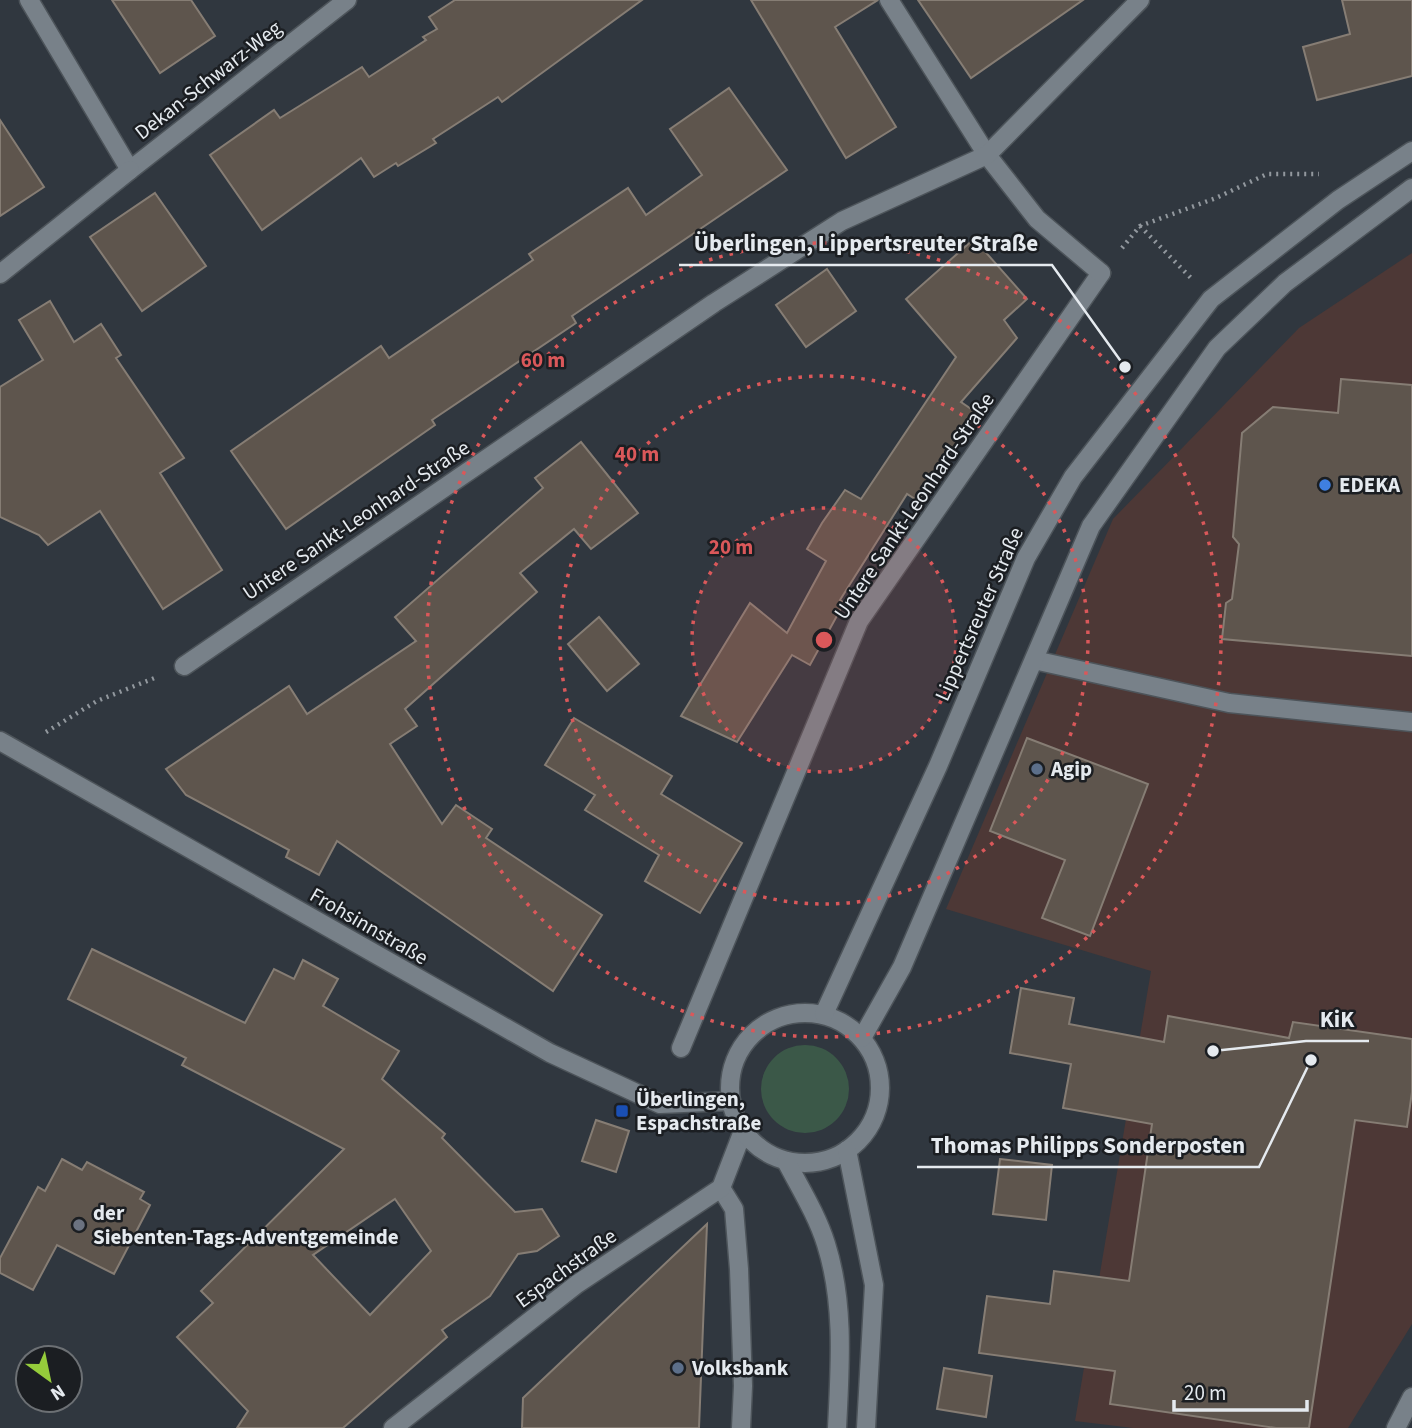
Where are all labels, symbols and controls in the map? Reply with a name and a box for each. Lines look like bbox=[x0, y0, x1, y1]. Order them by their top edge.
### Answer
street label: Dekan-Schwarz-Weg bbox=[128, 13, 288, 147]
callout: Überlingen, Lippertsreuter Straße bbox=[679, 221, 1052, 265]
text: Überlingen, Lippertsreuter Straße bbox=[694, 227, 1038, 260]
text: 60 m bbox=[521, 345, 565, 375]
street label: Untere Sankt-Leonhard-Straße bbox=[827, 386, 1001, 626]
street label: Untere Sankt-Leonhard-Straße bbox=[236, 433, 476, 607]
text: 40 m bbox=[615, 439, 659, 469]
place label: EDEKA bbox=[1339, 470, 1401, 500]
marker: EDEKA bbox=[1317, 477, 1333, 493]
street label: Lippertsreuter Straße bbox=[927, 522, 1031, 706]
text: 20 m bbox=[709, 532, 753, 562]
centre of rings bbox=[812, 628, 836, 652]
place label: Agip bbox=[1050, 754, 1092, 784]
marker: Agip bbox=[1029, 761, 1045, 777]
street label: Frohsinnstraße bbox=[304, 880, 434, 972]
callout: KiK bbox=[1306, 997, 1369, 1041]
text: KiK bbox=[1320, 1003, 1355, 1036]
place label: Überlingen, Espachstraße bbox=[636, 1084, 762, 1138]
marker: Überlingen, Espachstraße bbox=[614, 1103, 630, 1119]
callout: Thomas Philipps Sonderposten bbox=[917, 1123, 1259, 1167]
text: Thomas Philipps Sonderposten bbox=[931, 1129, 1245, 1162]
place label: der Siebenten-Tags-Adventgemeinde bbox=[93, 1198, 399, 1252]
marker: der Siebenten-Tags-Adventgemeinde bbox=[71, 1217, 87, 1233]
street label: Espachstraße bbox=[509, 1221, 623, 1315]
north arrow bbox=[14, 1344, 84, 1414]
place label: Volksbank bbox=[691, 1353, 789, 1383]
marker: Volksbank bbox=[670, 1360, 686, 1376]
scale bar bbox=[1174, 1368, 1307, 1412]
text: N bbox=[45, 1377, 70, 1407]
text: 20 m bbox=[1184, 1378, 1226, 1408]

